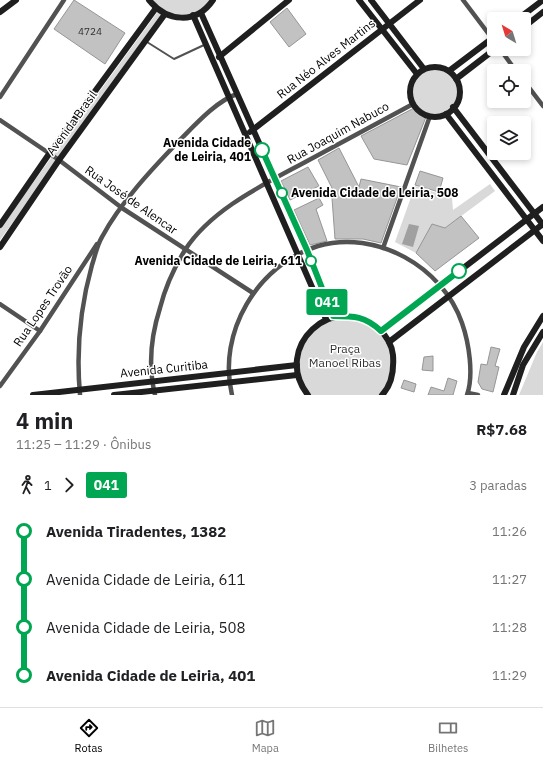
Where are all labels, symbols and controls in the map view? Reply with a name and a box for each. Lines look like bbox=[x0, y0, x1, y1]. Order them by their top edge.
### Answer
north arrow bbox=[487, 12, 531, 56]
map controls bbox=[487, 12, 531, 160]
street label: Rua Néo Alves Martins bbox=[273, 15, 378, 102]
house number: 4724 bbox=[78, 25, 102, 38]
button: locate bbox=[487, 64, 531, 108]
street label: Avenida Brasil bbox=[43, 87, 100, 158]
street label: Rua Joaquim Nabuco bbox=[284, 98, 392, 167]
button: layers bbox=[487, 116, 531, 160]
place label: Avenida Cidade de Leiria, 401 bbox=[163, 135, 251, 164]
marker: Avenida Cidade de Leiria, 401 bbox=[254, 142, 270, 158]
street label: Rua José de Alencar bbox=[82, 162, 181, 237]
place label: Avenida Cidade de Leiria, 508 bbox=[291, 185, 458, 200]
marker: Avenida Cidade de Leiria, 508 bbox=[276, 187, 288, 199]
place label: Avenida Cidade de Leiria, 611 bbox=[135, 253, 302, 268]
marker: Avenida Cidade de Leiria, 611 bbox=[305, 255, 317, 267]
street label: Rua Lopes Trovão bbox=[10, 262, 75, 349]
unlabelled marker bbox=[451, 263, 467, 279]
line badge: 041 bbox=[304, 289, 350, 315]
text: 041 bbox=[314, 293, 340, 311]
park label: Praça Manoel Ribas bbox=[309, 341, 381, 370]
street label: Avenida Curitiba bbox=[119, 356, 209, 381]
text: 4 min bbox=[16, 406, 73, 435]
text: R$7.68 bbox=[476, 420, 527, 439]
text: 11:25 – 11:29 · Ônibus bbox=[16, 436, 151, 453]
icon: walk bbox=[16, 474, 38, 496]
icon: forward bbox=[58, 474, 80, 496]
text: 041 bbox=[94, 476, 119, 494]
text: 1 bbox=[44, 477, 52, 494]
text: 3 paradas bbox=[469, 477, 527, 494]
text: Avenida Tiradentes, 1382 bbox=[46, 522, 226, 541]
text: 11:26 bbox=[492, 523, 527, 540]
text: Avenida Cidade de Leiria, 611 bbox=[46, 570, 245, 589]
text: 11:27 bbox=[492, 571, 527, 588]
text: Avenida Cidade de Leiria, 508 bbox=[46, 618, 245, 637]
text: 11:28 bbox=[492, 619, 527, 636]
text: Avenida Cidade de Leiria, 401 bbox=[46, 666, 255, 685]
text: 11:29 bbox=[492, 667, 527, 684]
tab: Rotas bbox=[75, 717, 103, 755]
tab: Mapa bbox=[252, 717, 279, 755]
tab: Bilhetes bbox=[428, 717, 468, 755]

